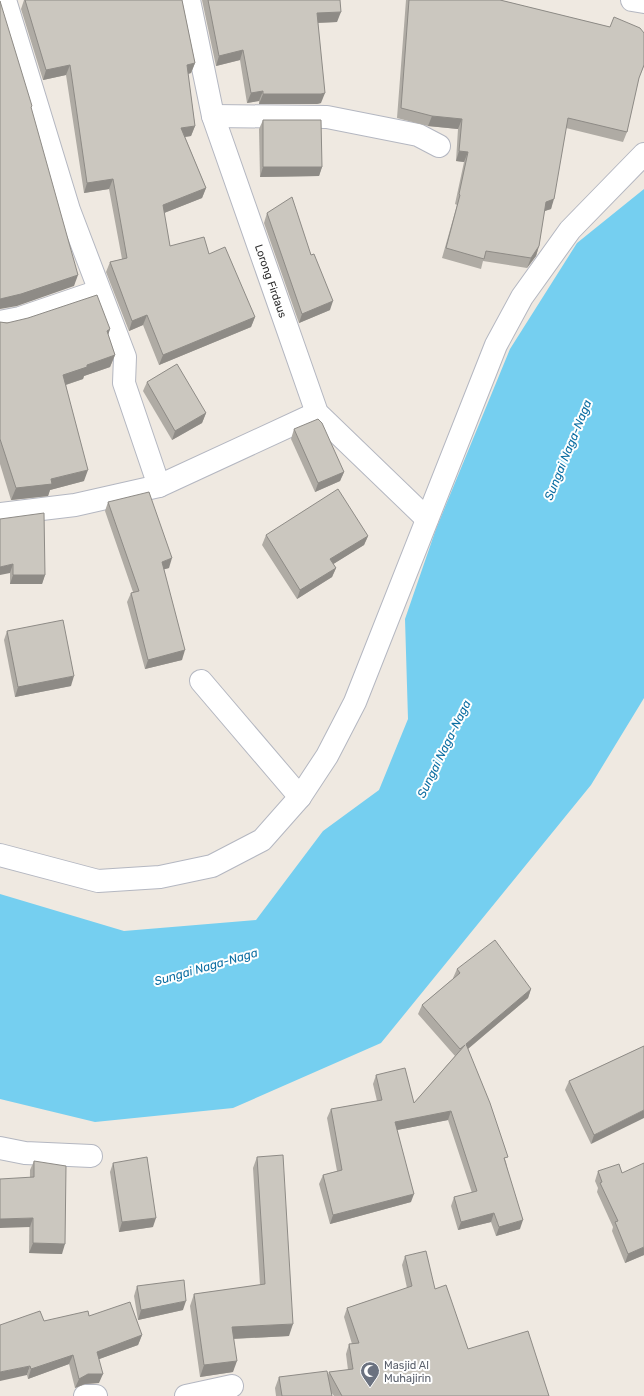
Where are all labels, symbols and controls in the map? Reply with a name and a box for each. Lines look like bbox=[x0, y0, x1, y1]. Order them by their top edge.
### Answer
street label: Lorong Firdaus bbox=[252, 243, 289, 320]
water label: Sungai Naga-Naga bbox=[541, 398, 595, 502]
water label: Sungai Naga-Naga bbox=[414, 698, 474, 800]
water label: Sungai Naga-Naga bbox=[153, 946, 259, 988]
place label: Masjid Al Muhajirin bbox=[384, 1359, 431, 1385]
mosque icon: Masjid Al Muhajirin bbox=[359, 1360, 381, 1388]

